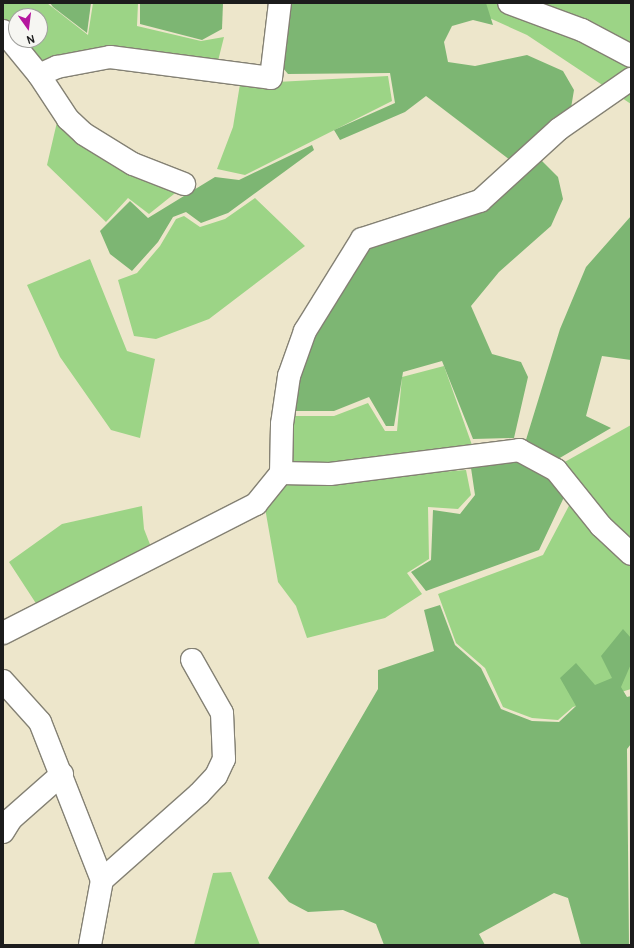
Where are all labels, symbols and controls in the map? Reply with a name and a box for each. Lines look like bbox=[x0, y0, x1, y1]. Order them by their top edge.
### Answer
north arrow bbox=[8, 8, 48, 48]
text: N bbox=[26, 32, 36, 46]

